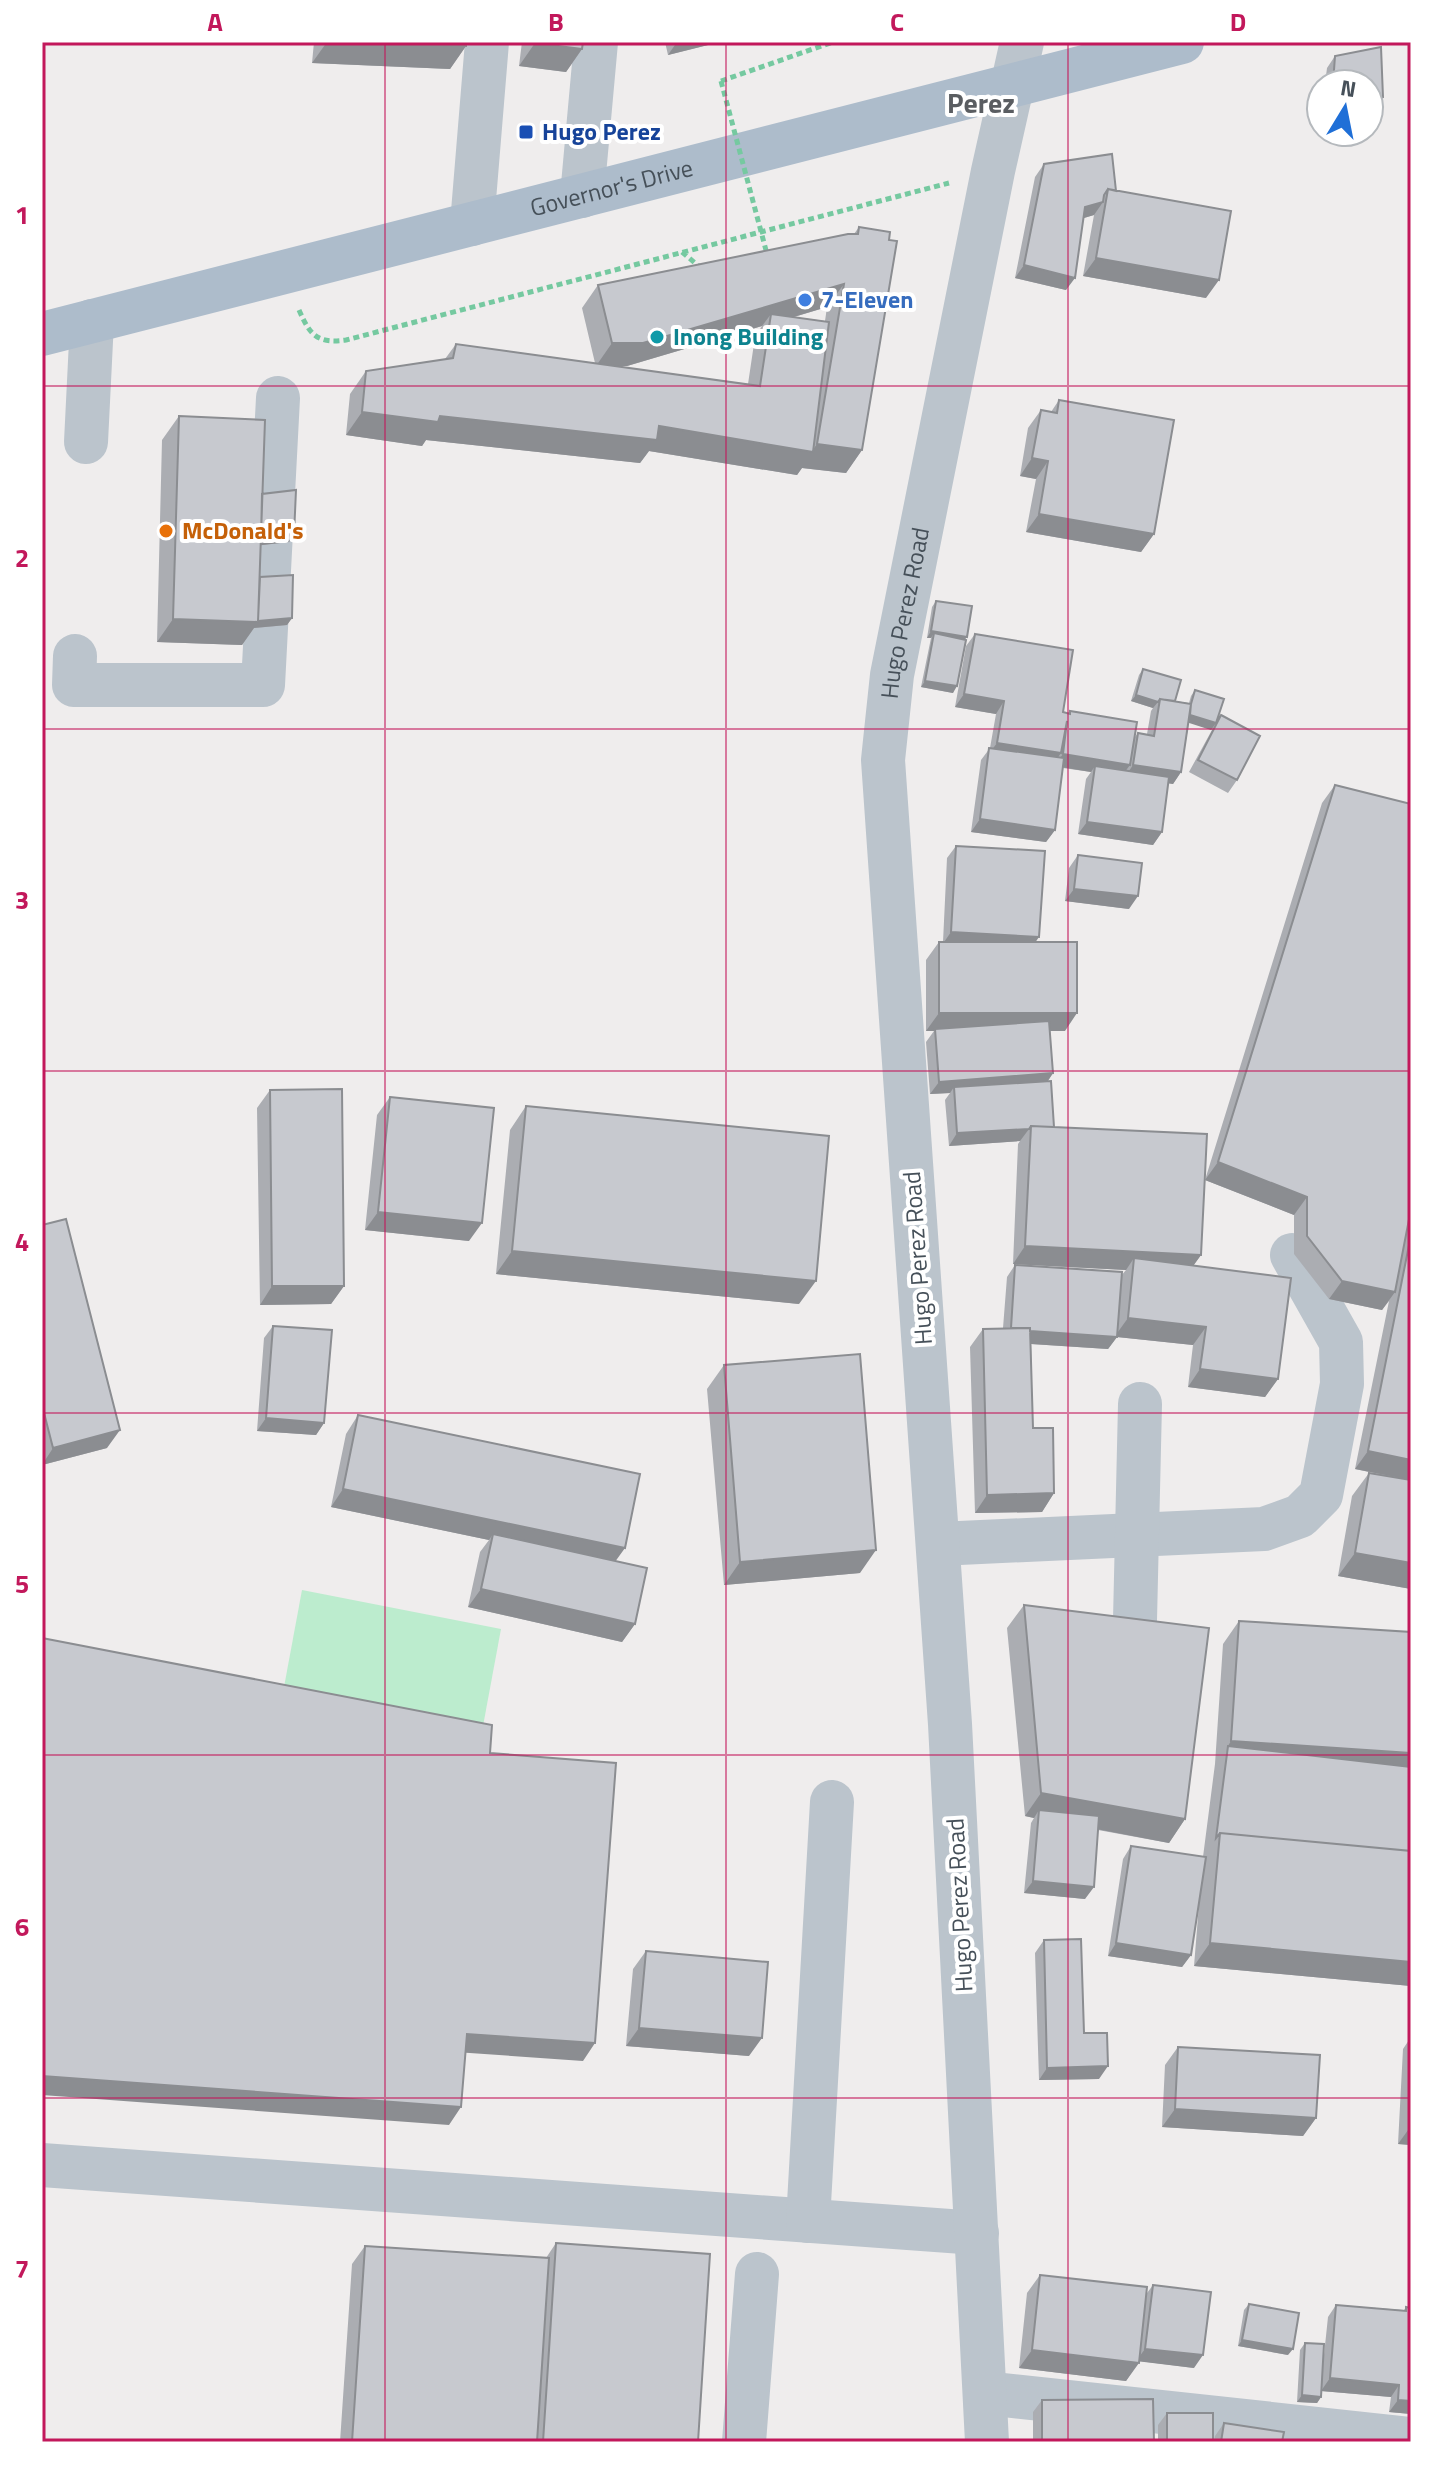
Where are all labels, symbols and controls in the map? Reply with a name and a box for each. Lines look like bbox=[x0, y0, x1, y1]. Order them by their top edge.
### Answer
text: A bbox=[207, 2, 223, 41]
text: B bbox=[548, 2, 564, 41]
text: C bbox=[890, 2, 904, 41]
text: D bbox=[1230, 2, 1246, 41]
north arrow bbox=[1305, 68, 1385, 148]
text: N bbox=[1338, 70, 1359, 106]
district label: Perez bbox=[947, 81, 1015, 124]
place label: Hugo Perez bbox=[542, 113, 661, 149]
marker: Hugo Perez bbox=[517, 123, 535, 141]
street label: Governor's Drive bbox=[526, 149, 697, 225]
text: 1 bbox=[15, 195, 29, 234]
place label: 7-Eleven bbox=[821, 281, 913, 317]
marker: 7-Eleven bbox=[796, 291, 814, 309]
place label: Inong Building bbox=[673, 318, 823, 354]
marker: Inong Building bbox=[648, 328, 666, 346]
place label: McDonald's bbox=[182, 512, 304, 548]
marker: McDonald's bbox=[157, 522, 175, 540]
street label: Hugo Perez Road bbox=[871, 524, 938, 700]
text: 2 bbox=[15, 538, 29, 577]
text: 3 bbox=[15, 880, 29, 919]
street label: Hugo Perez Road bbox=[893, 1170, 941, 1346]
text: 4 bbox=[15, 1222, 29, 1261]
text: 5 bbox=[15, 1564, 29, 1603]
street label: Hugo Perez Road bbox=[936, 1817, 982, 1993]
text: 6 bbox=[15, 1907, 29, 1946]
text: 7 bbox=[15, 2249, 29, 2288]

